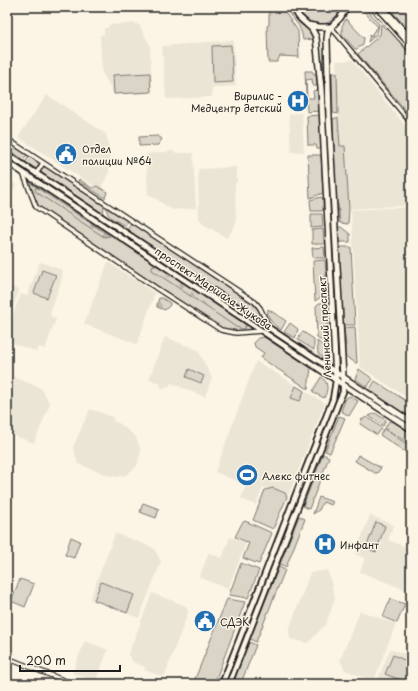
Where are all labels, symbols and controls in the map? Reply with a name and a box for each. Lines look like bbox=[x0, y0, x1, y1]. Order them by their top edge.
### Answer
place label: Вирилис - Медцентр детский bbox=[191, 88, 282, 115]
hospital icon: Вирилис - Медцентр детский bbox=[285, 88, 311, 114]
public building icon: Отдел полиции №64 bbox=[53, 141, 79, 167]
place label: Отдел полиции №64 bbox=[82, 141, 152, 168]
street label: проспект Маршала Жукова bbox=[152, 243, 276, 334]
street label: Ленинский проспект bbox=[314, 276, 334, 378]
sports icon: Алекс фитнес bbox=[234, 462, 260, 488]
place label: Алекс фитнес bbox=[262, 468, 330, 483]
hospital icon: Инфант bbox=[312, 531, 338, 557]
place label: Инфант bbox=[340, 537, 379, 552]
public building icon: СДЭК bbox=[192, 608, 218, 634]
place label: СДЭК bbox=[220, 614, 249, 629]
scale bar bbox=[20, 647, 120, 673]
text: 200 m bbox=[26, 651, 66, 669]

